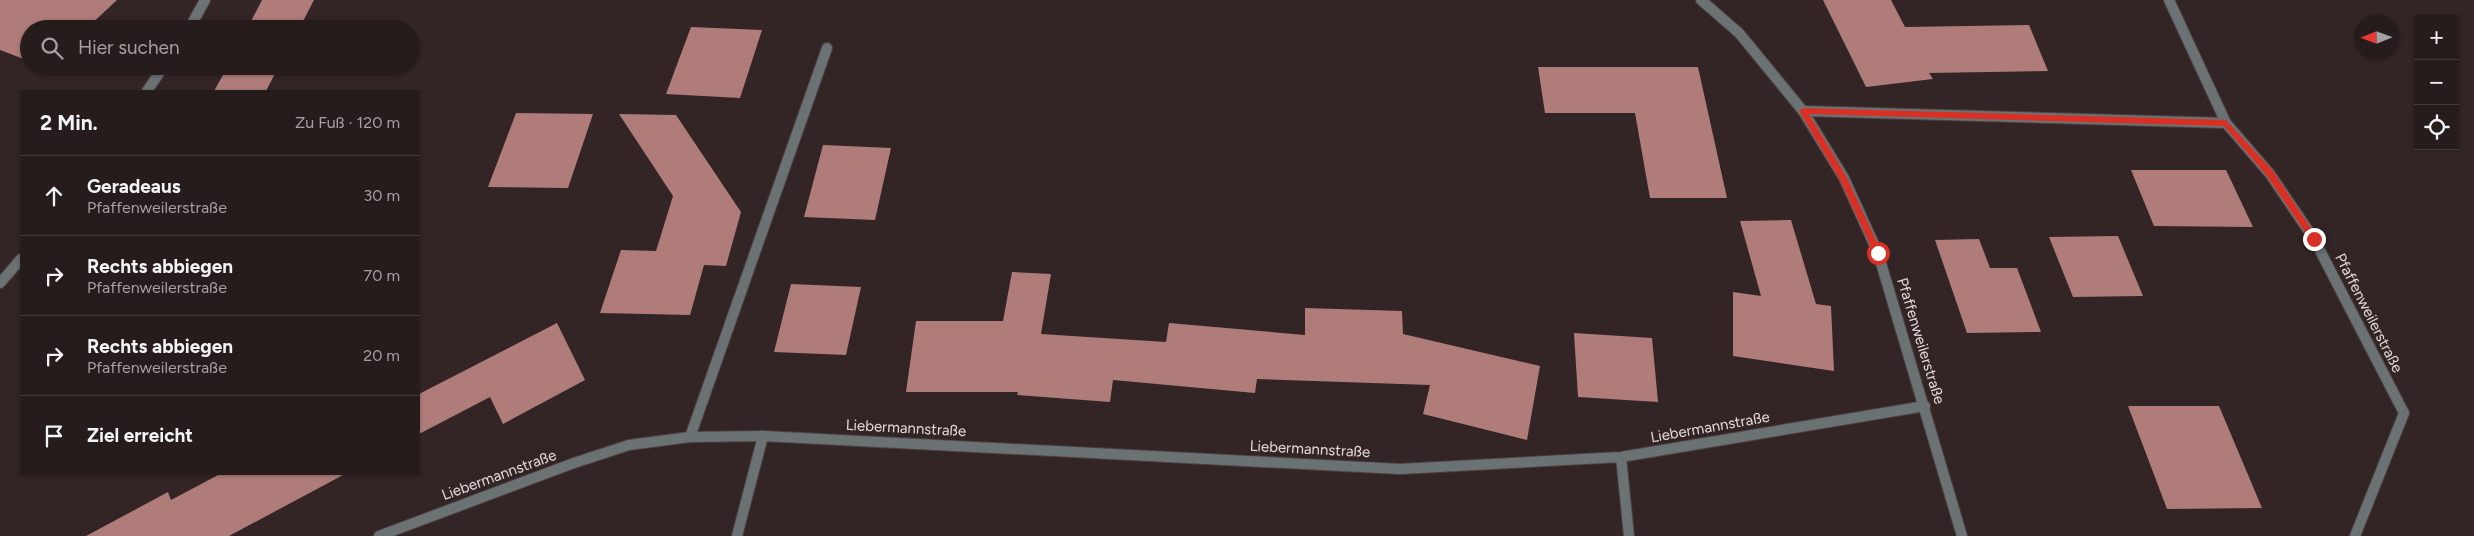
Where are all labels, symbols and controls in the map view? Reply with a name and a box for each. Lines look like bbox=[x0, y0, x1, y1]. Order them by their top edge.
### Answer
north arrow bbox=[2354, 15, 2399, 60]
map controls bbox=[2414, 15, 2459, 150]
button: + bbox=[2414, 15, 2459, 60]
search box bbox=[20, 20, 420, 75]
icon: search bbox=[38, 34, 66, 62]
text: Hier suchen bbox=[78, 36, 179, 59]
button: − bbox=[2414, 60, 2459, 105]
button: locate bbox=[2414, 105, 2459, 150]
text: 2 Min. bbox=[40, 110, 98, 135]
text: Zu Fuß · 120 m bbox=[295, 113, 400, 132]
text: Geradeaus bbox=[87, 175, 181, 198]
icon: ahead bbox=[40, 182, 68, 210]
text: 30 m bbox=[363, 186, 400, 205]
text: Pfaffenweilerstraße bbox=[87, 198, 227, 217]
route end bbox=[2303, 228, 2326, 251]
route start bbox=[1867, 242, 1890, 265]
street label: Pfaffenweilerstraße bbox=[2331, 250, 2407, 376]
text: Rechts abbiegen bbox=[87, 255, 233, 278]
icon: right bbox=[40, 262, 68, 290]
text: 70 m bbox=[364, 266, 400, 285]
street label: Pfaffenweilerstraße bbox=[1893, 276, 1949, 406]
text: Pfaffenweilerstraße bbox=[87, 278, 227, 297]
text: Rechts abbiegen bbox=[87, 335, 233, 358]
icon: right bbox=[40, 342, 68, 370]
text: 20 m bbox=[363, 346, 400, 365]
text: Pfaffenweilerstraße bbox=[87, 358, 227, 377]
street label: Liebermannstraße bbox=[1649, 408, 1771, 446]
street label: Liebermannstraße bbox=[845, 416, 967, 440]
icon: arrive bbox=[40, 422, 68, 450]
text: Ziel erreicht bbox=[87, 424, 193, 447]
street label: Liebermannstraße bbox=[1249, 437, 1371, 461]
street label: Liebermannstraße bbox=[439, 446, 559, 504]

